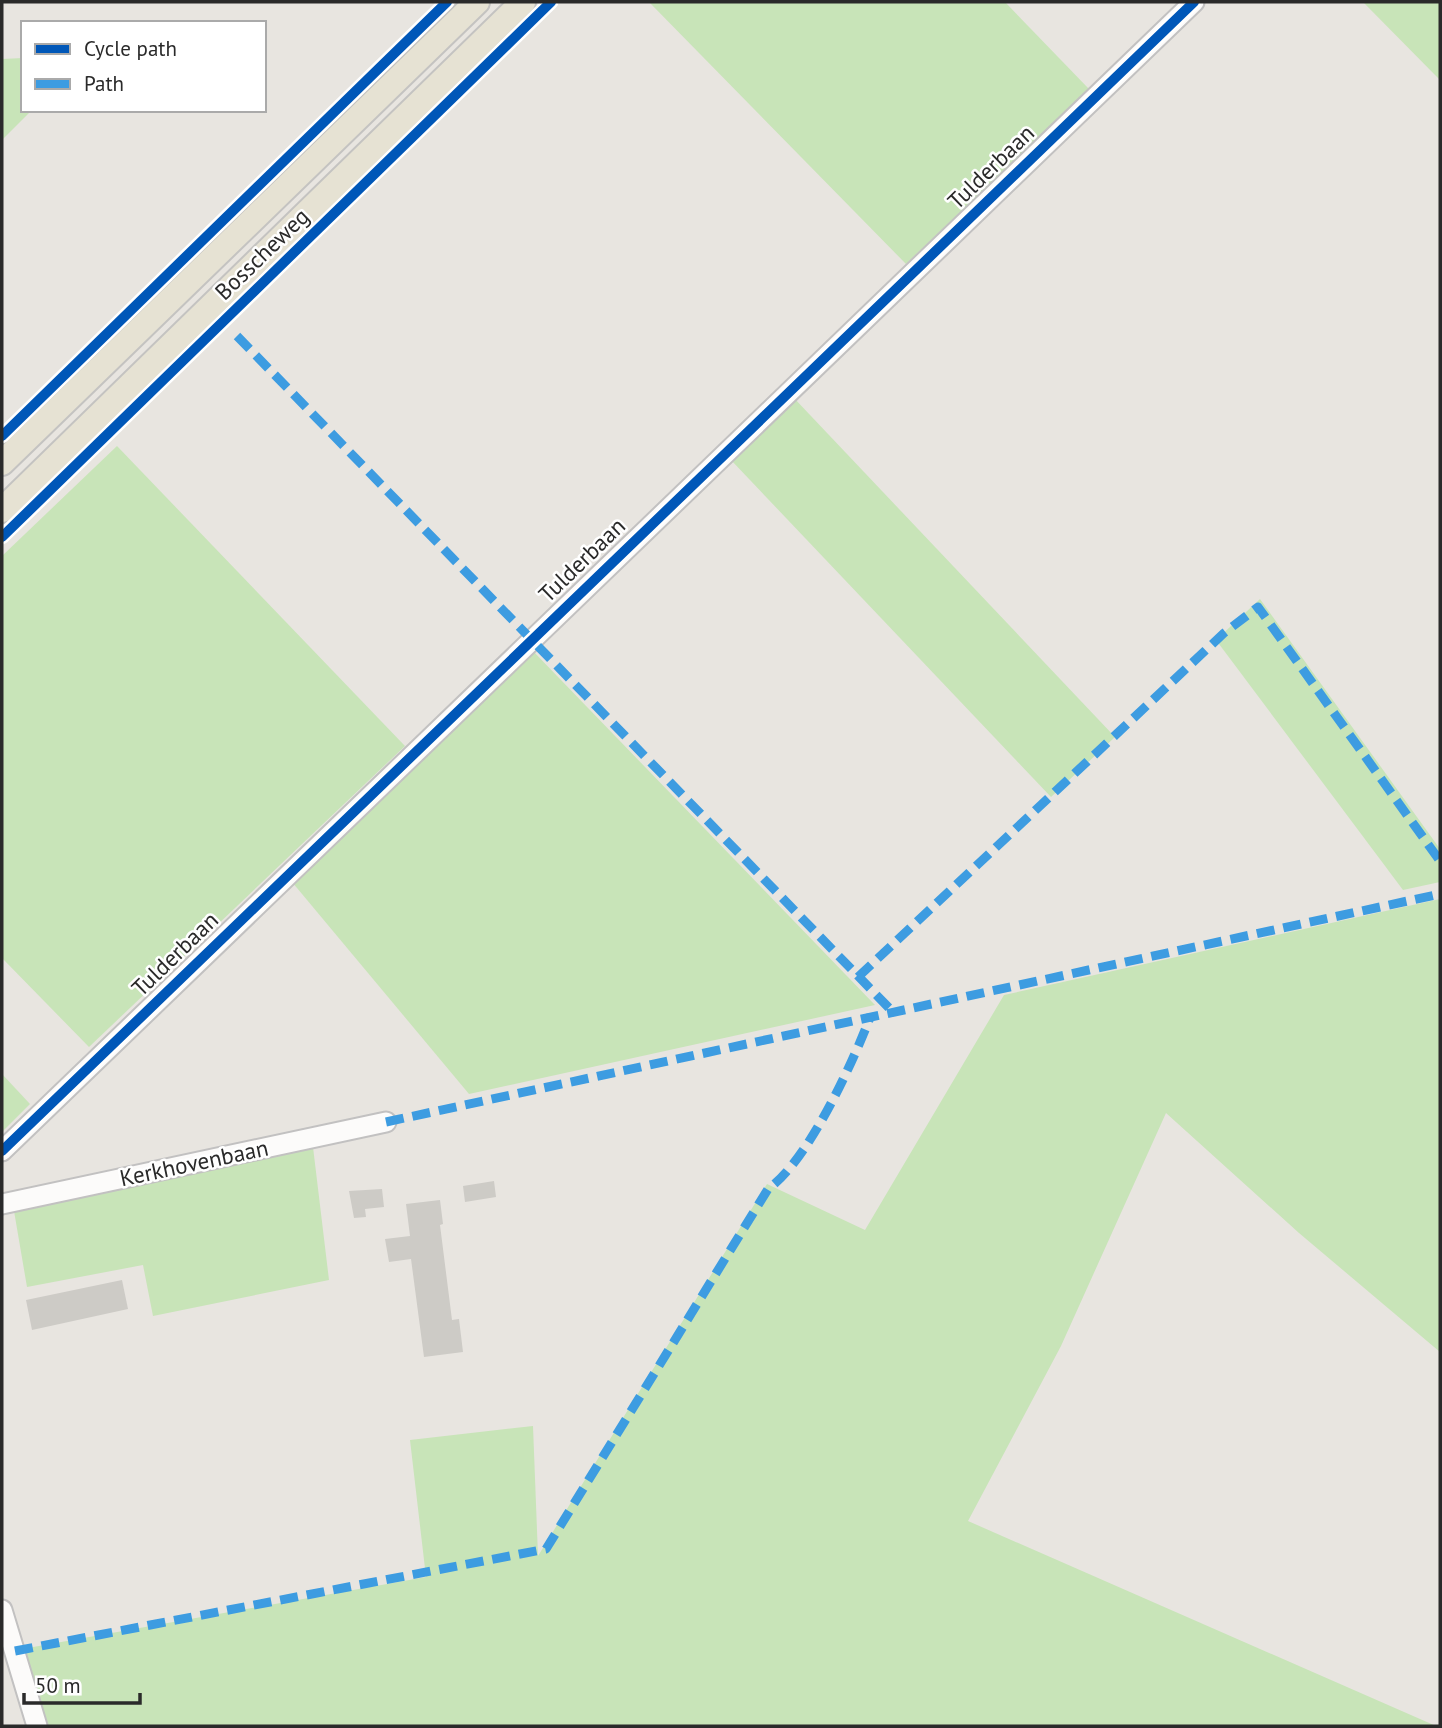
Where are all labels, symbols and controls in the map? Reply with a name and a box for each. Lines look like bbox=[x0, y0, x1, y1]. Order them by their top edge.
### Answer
legend bbox=[21, 21, 266, 112]
text: Cycle path bbox=[84, 35, 177, 62]
text: Path bbox=[84, 70, 124, 97]
street label: Tulderbaan bbox=[941, 118, 1040, 215]
street label: Bosscheweg bbox=[208, 202, 315, 306]
street label: Tulderbaan bbox=[532, 511, 631, 608]
street label: Tulderbaan bbox=[125, 905, 224, 1002]
street label: Kerkhovenbaan bbox=[117, 1133, 271, 1192]
scale bar bbox=[24, 1662, 140, 1706]
text: 50 m bbox=[35, 1672, 81, 1699]

